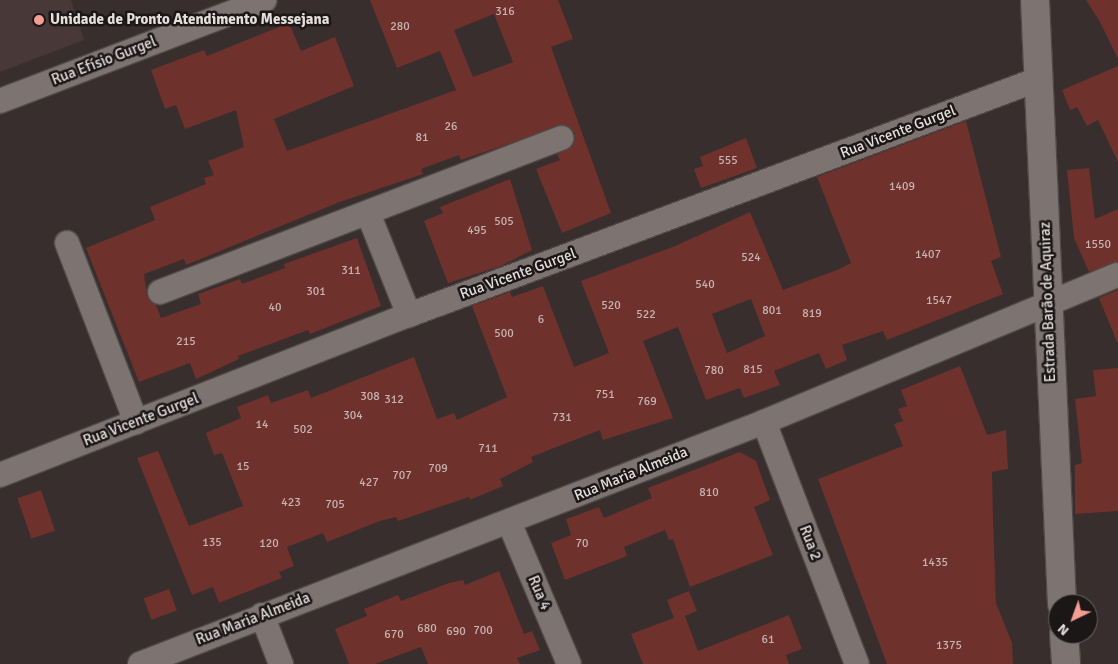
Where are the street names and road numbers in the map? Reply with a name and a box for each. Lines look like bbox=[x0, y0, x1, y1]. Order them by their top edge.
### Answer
street label: Rua Efísio Gurgel bbox=[49, 33, 159, 89]
street label: Rua Vicente Gurgel bbox=[838, 102, 958, 162]
street label: Estrada Barão de Aquiraz bbox=[1036, 221, 1060, 383]
street label: Rua Vicente Gurgel bbox=[458, 245, 578, 303]
street label: Rua Vicente Gurgel bbox=[81, 390, 201, 450]
street label: Rua Maria Almeida bbox=[572, 443, 690, 505]
street label: Rua 2 bbox=[795, 523, 825, 563]
street label: Rua 4 bbox=[524, 573, 554, 613]
street label: Rua Maria Almeida bbox=[193, 589, 313, 649]

